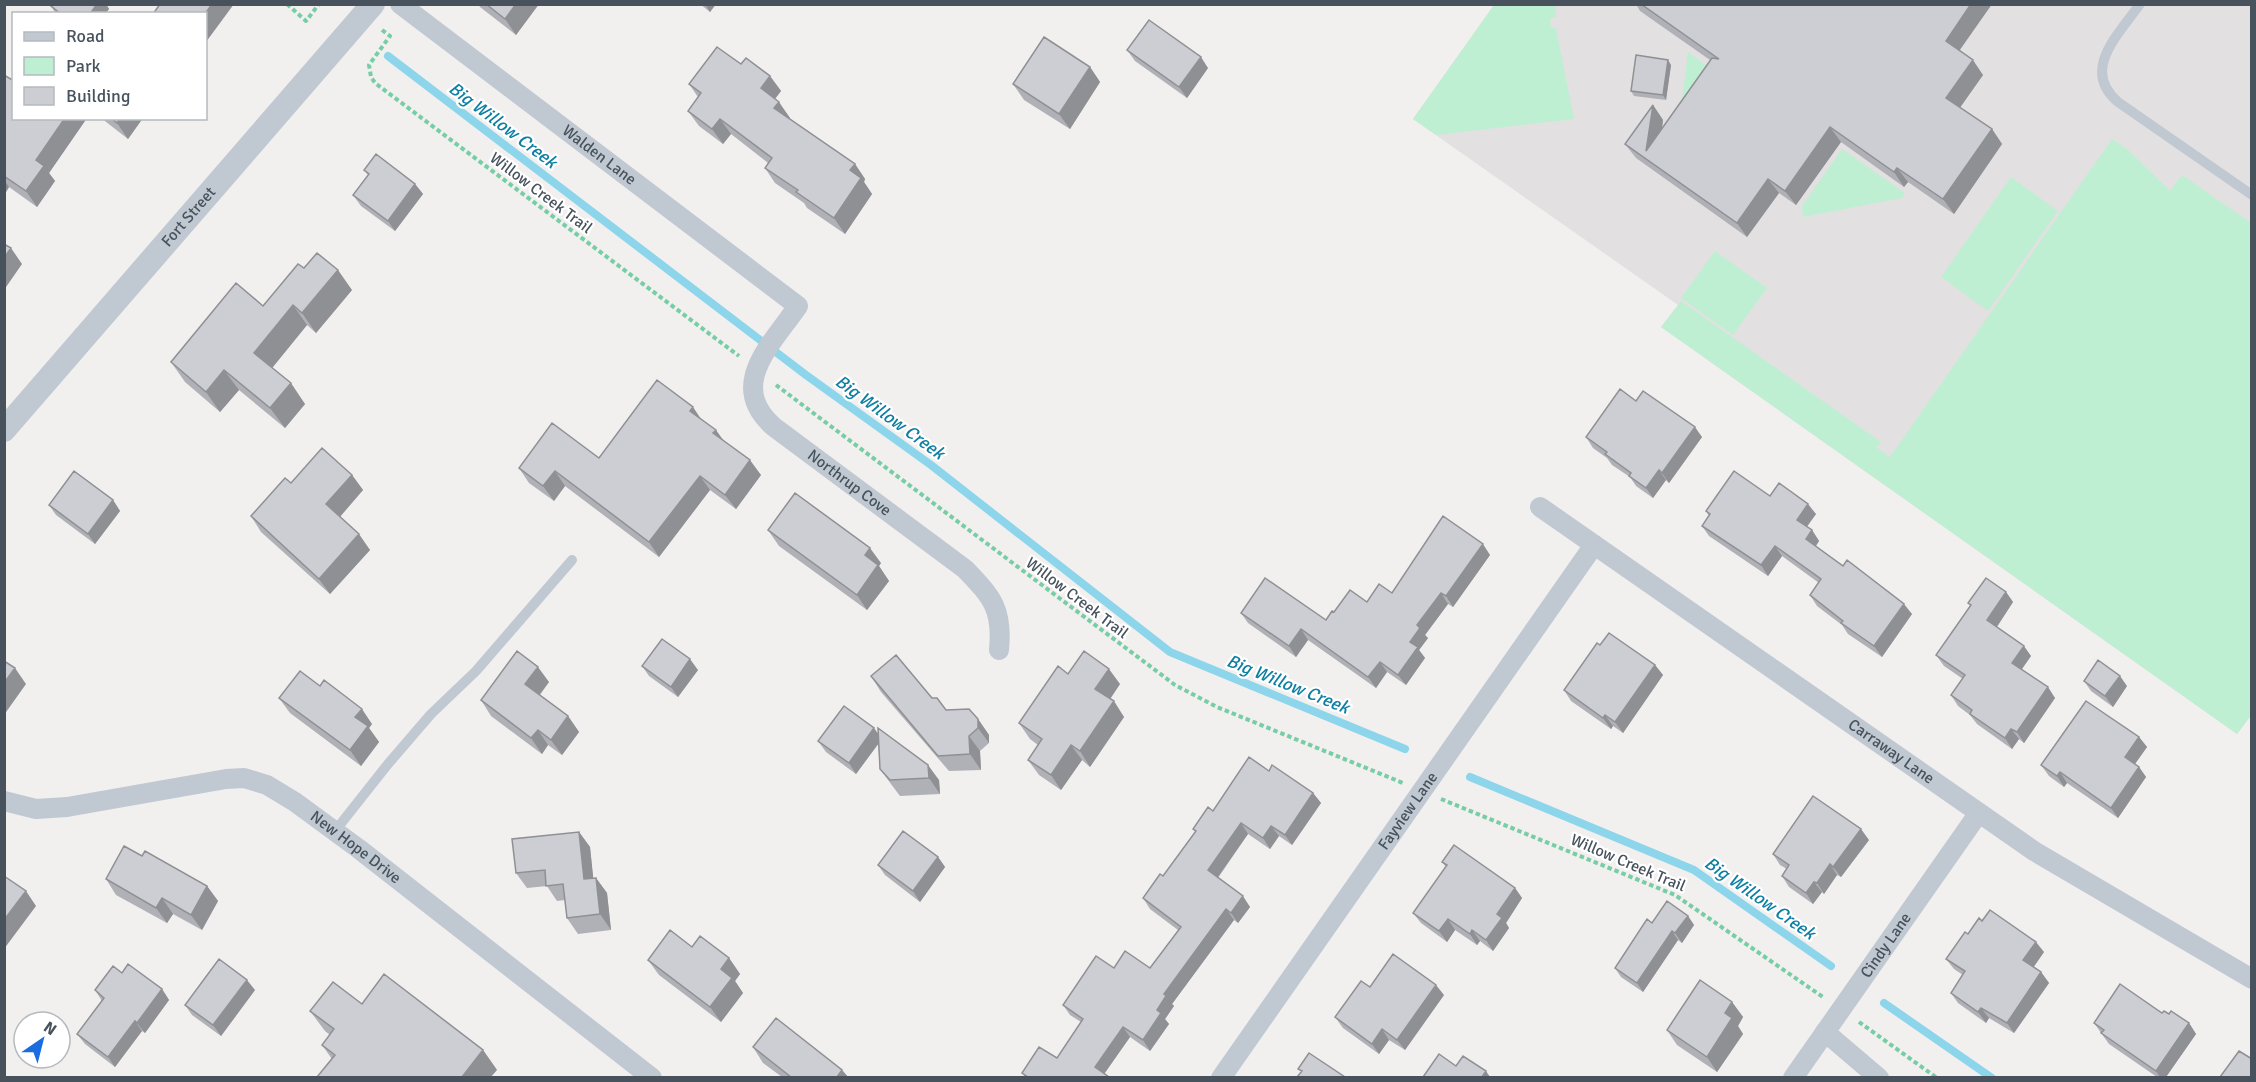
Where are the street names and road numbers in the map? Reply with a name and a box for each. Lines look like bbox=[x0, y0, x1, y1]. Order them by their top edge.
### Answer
street label: Walden Lane bbox=[558, 121, 640, 190]
street label: Willow Creek Trail bbox=[486, 148, 596, 238]
street label: Fort Street bbox=[157, 182, 220, 251]
street label: Northrup Cove bbox=[803, 445, 895, 521]
street label: Willow Creek Trail bbox=[1022, 553, 1132, 643]
street label: Carraway Lane bbox=[1844, 715, 1938, 789]
street label: Fayview Lane bbox=[1374, 768, 1442, 854]
street label: New Hope Drive bbox=[306, 807, 405, 888]
street label: Willow Creek Trail bbox=[1567, 830, 1689, 896]
street label: Cindy Lane bbox=[1856, 909, 1916, 982]

